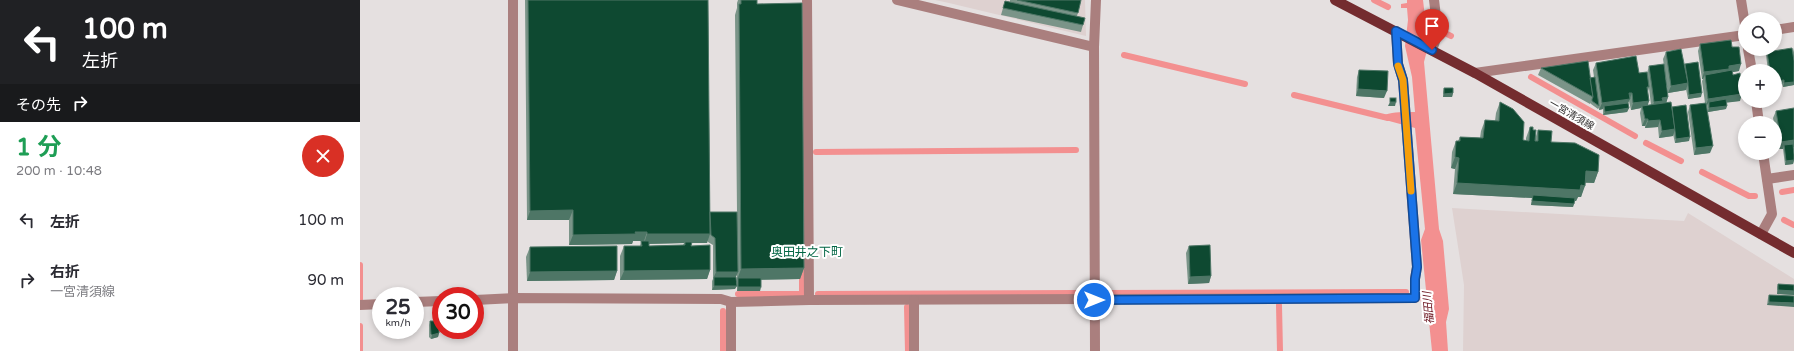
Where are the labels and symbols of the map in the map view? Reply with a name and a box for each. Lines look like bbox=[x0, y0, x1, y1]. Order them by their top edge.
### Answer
pin bbox=[1415, 9, 1449, 50]
street label: 一宮清須線 bbox=[1547, 97, 1596, 133]
district label: 奥田井之下町 bbox=[771, 245, 843, 259]
position arrow bbox=[1073, 279, 1115, 321]
speed limit sign: 30 bbox=[432, 287, 484, 339]
water label: 福田川 bbox=[1420, 290, 1436, 325]

